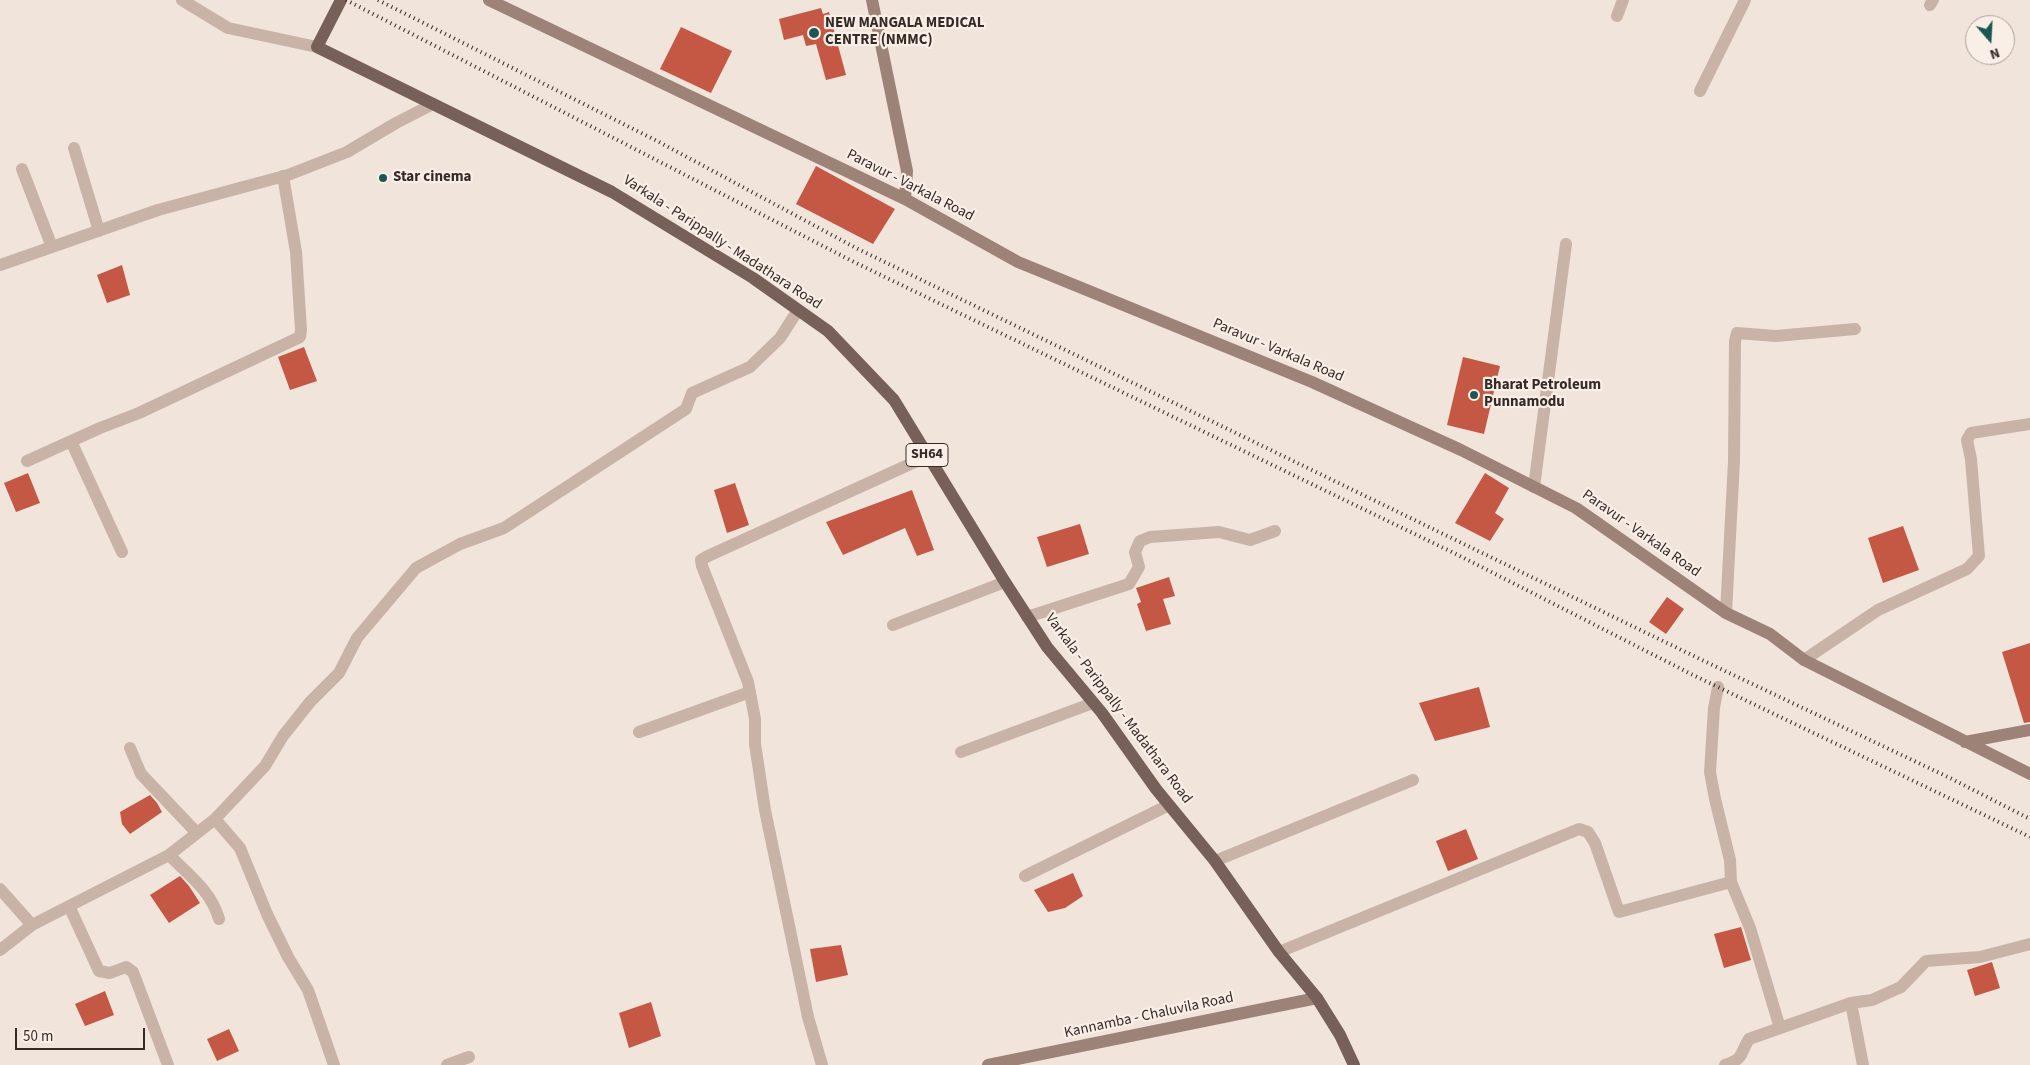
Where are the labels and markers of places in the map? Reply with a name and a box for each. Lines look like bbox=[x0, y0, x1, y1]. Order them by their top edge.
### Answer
place label: NEW MANGALA MEDICAL CENTRE (NMMC) bbox=[825, 15, 984, 50]
marker: NEW MANGALA MEDICAL CENTRE (NMMC) bbox=[807, 26, 821, 40]
place label: Star cinema bbox=[393, 169, 472, 187]
marker: Star cinema bbox=[377, 172, 389, 184]
place label: Bharat Petroleum Punnamodu bbox=[1484, 377, 1601, 412]
marker: Bharat Petroleum Punnamodu bbox=[1468, 389, 1480, 401]

